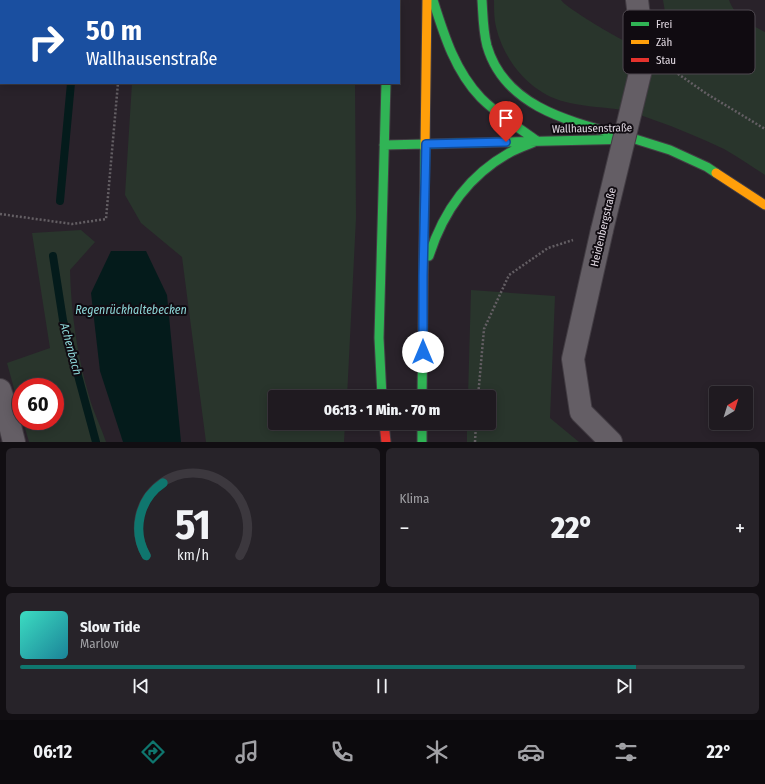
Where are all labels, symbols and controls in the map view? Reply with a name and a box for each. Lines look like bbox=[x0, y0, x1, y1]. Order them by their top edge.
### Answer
legend bbox=[623, 10, 755, 74]
text: 50 m bbox=[86, 14, 142, 47]
icon: right bbox=[20, 16, 72, 68]
text: Frei bbox=[656, 18, 672, 31]
text: Zäh bbox=[656, 36, 672, 49]
text: Wallhausenstraße bbox=[86, 48, 218, 70]
text: Stau bbox=[656, 54, 676, 67]
pin bbox=[489, 101, 523, 142]
icon: arrive bbox=[495, 107, 517, 129]
street label: Wallhausenstraße bbox=[552, 121, 632, 136]
street label: Heidenbergstraße bbox=[588, 186, 619, 268]
water label: Regenrückhaltebecken bbox=[75, 303, 187, 317]
water label: Achenbach bbox=[57, 320, 85, 377]
position arrow bbox=[402, 331, 444, 373]
speed limit sign: 60 bbox=[12, 378, 64, 430]
north arrow bbox=[709, 386, 753, 430]
map controls bbox=[709, 386, 753, 430]
text: 06:13 · 1 Min. · 70 m bbox=[324, 401, 440, 419]
text: Klima bbox=[400, 491, 429, 506]
text: 51 bbox=[175, 499, 211, 549]
text: 22° bbox=[551, 510, 593, 546]
text: − bbox=[400, 515, 409, 542]
text: + bbox=[735, 515, 745, 542]
text: km/h bbox=[177, 546, 209, 563]
text: Slow Tide bbox=[80, 618, 140, 636]
text: Marlow bbox=[80, 636, 119, 651]
icon: previous bbox=[130, 675, 152, 697]
icon: pause bbox=[371, 675, 393, 697]
icon: next bbox=[613, 675, 635, 697]
icon: directions bbox=[139, 738, 167, 766]
icon: music bbox=[233, 738, 261, 766]
icon: phone bbox=[328, 738, 356, 766]
icon: climate bbox=[423, 738, 451, 766]
icon: car bbox=[517, 738, 545, 766]
icon: filters bbox=[612, 738, 640, 766]
text: 06:12 bbox=[33, 741, 72, 763]
text: 22° bbox=[707, 741, 732, 763]

